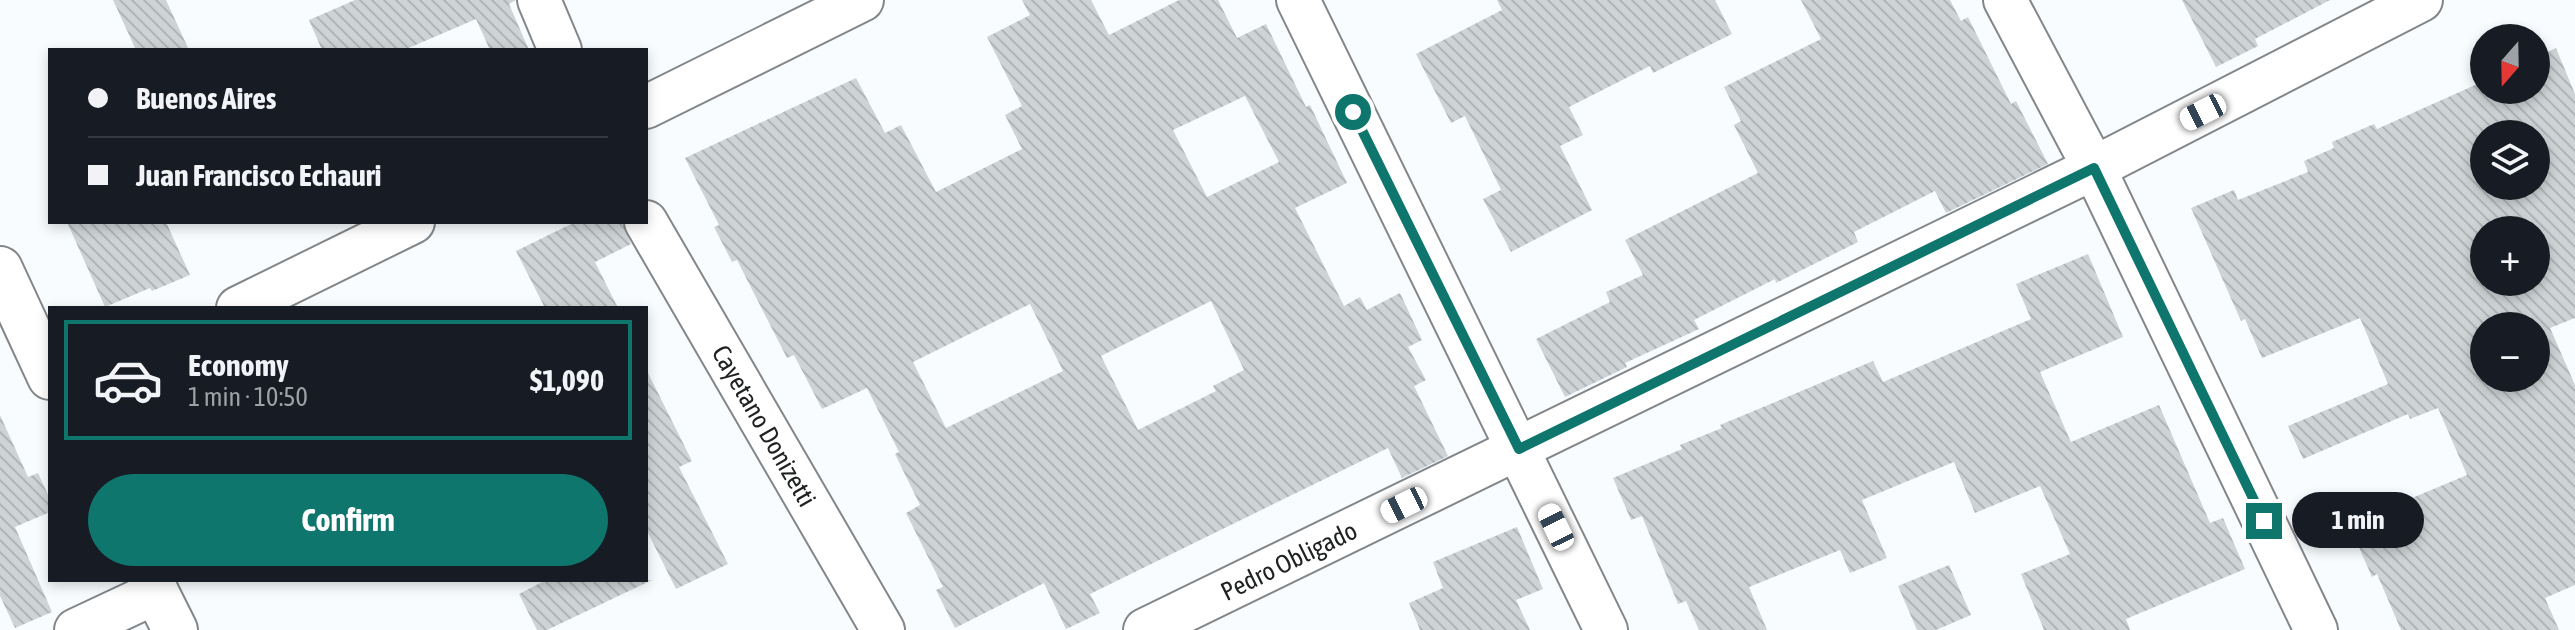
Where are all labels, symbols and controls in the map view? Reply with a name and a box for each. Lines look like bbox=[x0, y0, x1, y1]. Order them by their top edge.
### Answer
north arrow bbox=[2470, 24, 2550, 104]
map controls bbox=[2470, 24, 2550, 392]
text: Buenos Aires bbox=[136, 81, 276, 115]
car bbox=[2176, 90, 2230, 134]
route start bbox=[1335, 94, 1371, 130]
button: layers bbox=[2470, 120, 2550, 200]
text: Juan Francisco Echauri bbox=[136, 158, 381, 192]
button: + bbox=[2470, 216, 2550, 296]
button: − bbox=[2470, 312, 2550, 392]
street label: Cayetano Donizetti bbox=[706, 340, 822, 512]
icon: car bbox=[92, 344, 164, 416]
text: Economy bbox=[188, 348, 289, 382]
text: $1,090 bbox=[530, 363, 604, 397]
text: 1 min · 10:50 bbox=[188, 382, 308, 412]
button: Confirm bbox=[88, 474, 608, 566]
car bbox=[1377, 484, 1431, 526]
callout: 1 min bbox=[2292, 493, 2424, 549]
car bbox=[1535, 500, 1577, 554]
route end bbox=[2246, 503, 2282, 539]
text: 1 min bbox=[2331, 505, 2385, 535]
street label: Pedro Obligado bbox=[1216, 515, 1362, 607]

